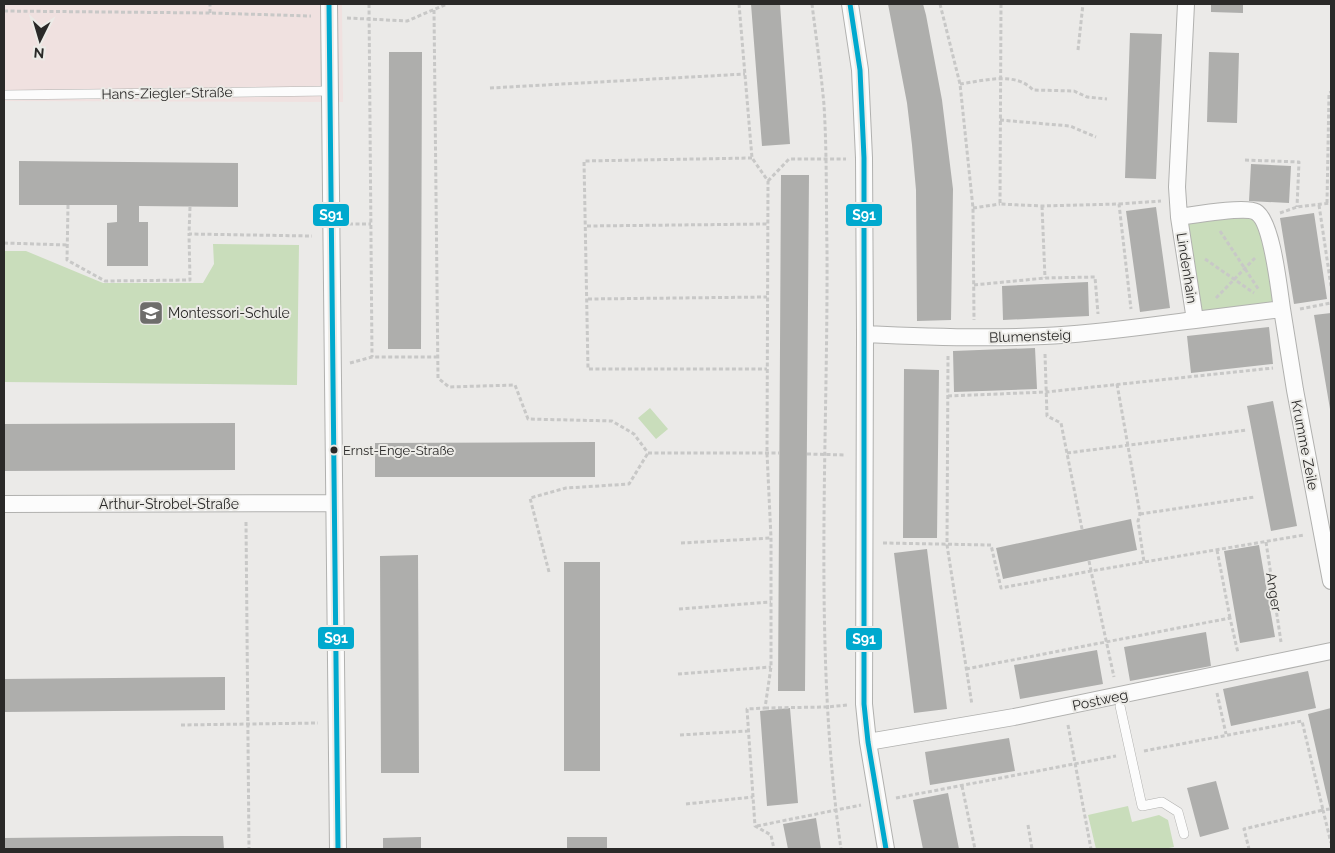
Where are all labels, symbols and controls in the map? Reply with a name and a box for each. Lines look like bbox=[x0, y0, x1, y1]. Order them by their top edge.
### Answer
north arrow bbox=[15, 15, 65, 65]
text: N bbox=[33, 45, 45, 61]
street label: Hans-Ziegler-Straße bbox=[101, 84, 233, 102]
line badge: S91 bbox=[312, 203, 350, 227]
line badge: S91 bbox=[845, 203, 883, 227]
text: S91 bbox=[319, 207, 343, 223]
text: S91 bbox=[852, 207, 876, 223]
street label: Lindenhain bbox=[1174, 231, 1200, 305]
school or university icon: Montessori-Schule bbox=[138, 300, 164, 326]
place label: Montessori-Schule bbox=[168, 305, 290, 321]
street label: Blumensteig bbox=[989, 327, 1071, 345]
street label: Krumme Zeile bbox=[1288, 398, 1322, 492]
place label: Ernst-Enge-Straße bbox=[343, 443, 455, 458]
marker: Ernst-Enge-Straße bbox=[329, 445, 339, 455]
street label: Arthur-Strobel-Straße bbox=[99, 496, 239, 512]
street label: Anger bbox=[1263, 571, 1285, 613]
line badge: S91 bbox=[317, 626, 355, 650]
line badge: S91 bbox=[845, 627, 883, 651]
text: S91 bbox=[324, 630, 348, 646]
text: S91 bbox=[852, 631, 876, 647]
street label: Postweg bbox=[1071, 686, 1129, 714]

